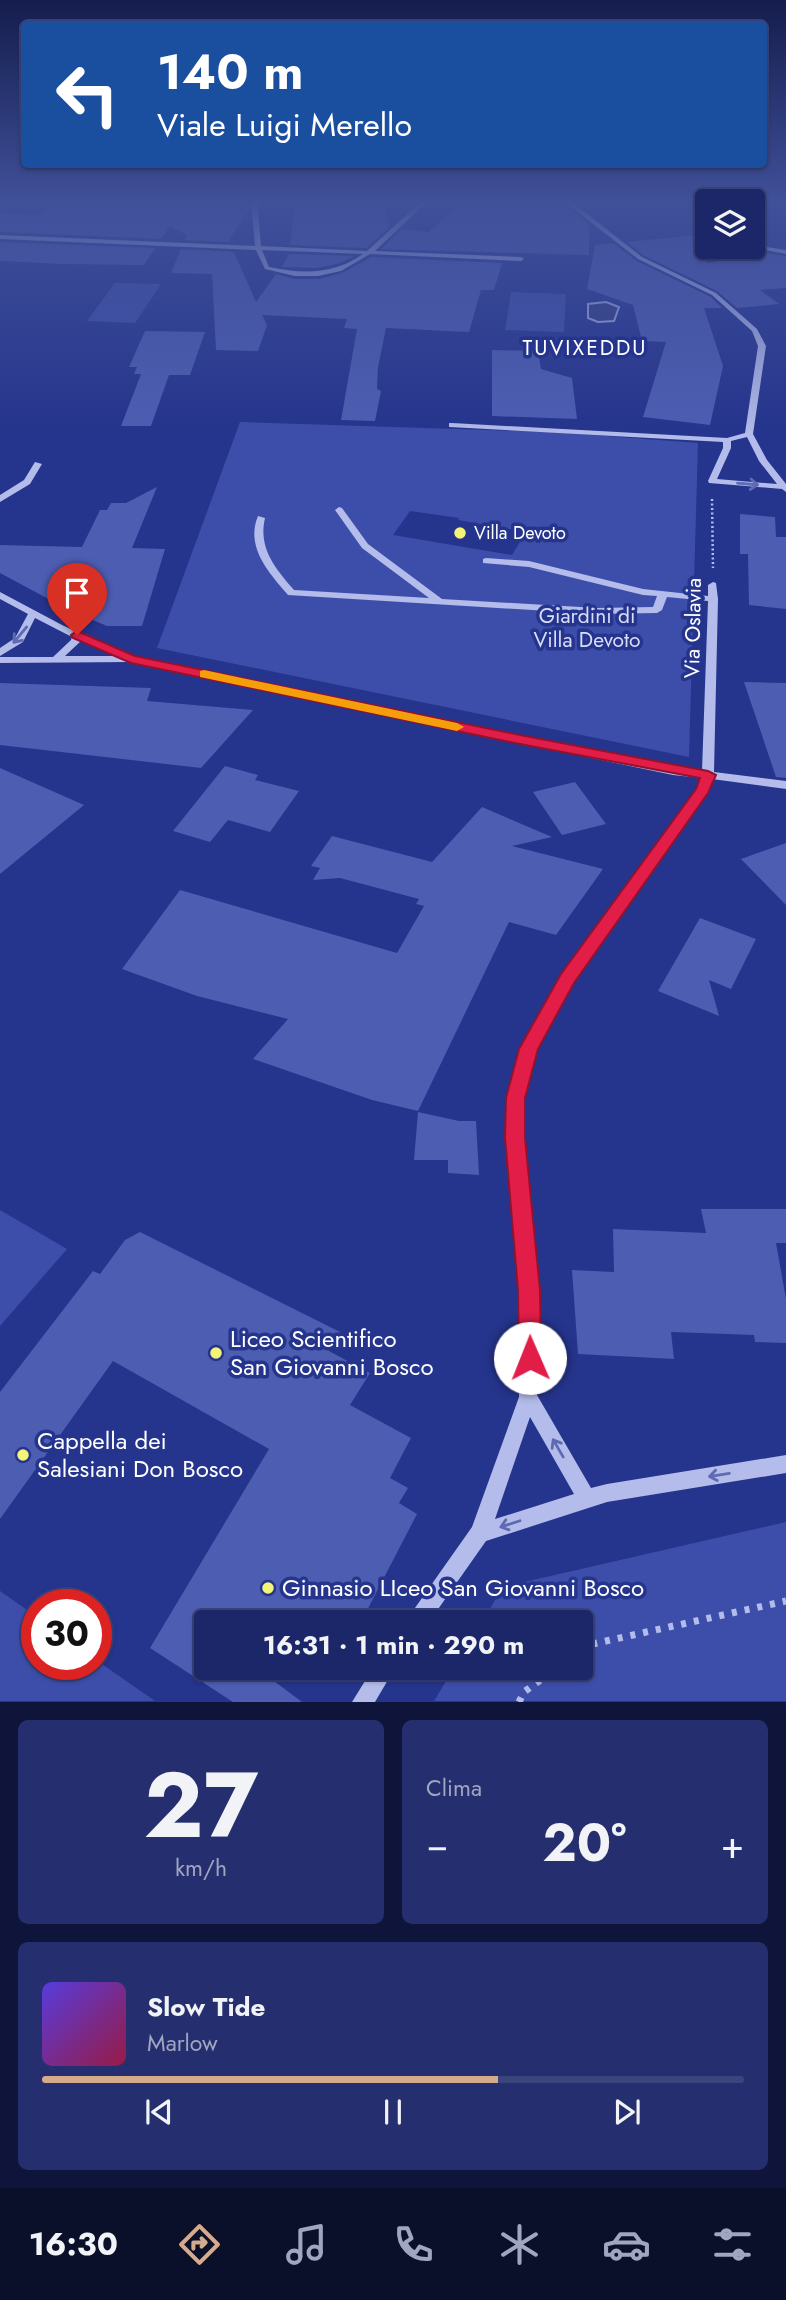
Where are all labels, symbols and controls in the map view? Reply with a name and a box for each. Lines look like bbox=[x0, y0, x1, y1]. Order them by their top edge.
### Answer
text: 140 m bbox=[157, 37, 303, 107]
icon: left bbox=[42, 49, 133, 140]
text: Viale Luigi Merello bbox=[157, 102, 412, 148]
map controls bbox=[695, 189, 765, 259]
button: layers bbox=[695, 189, 765, 259]
district label: TUVIXEDDU bbox=[523, 333, 647, 363]
one-way arrow bbox=[736, 478, 759, 491]
place label: Villa Devoto bbox=[474, 520, 566, 546]
marker: Villa Devoto bbox=[452, 525, 468, 541]
pin bbox=[47, 563, 107, 635]
icon: arrive bbox=[58, 574, 96, 612]
street label: Via Oslavia bbox=[677, 578, 709, 678]
park label: Giardini di Villa Devoto bbox=[533, 601, 641, 655]
one-way arrow bbox=[12, 626, 27, 644]
place label: Liceo Scientifico San Giovanni Bosco bbox=[230, 1321, 434, 1384]
position arrow bbox=[493, 1321, 567, 1395]
marker: Liceo Scientifico San Giovanni Bosco bbox=[208, 1345, 224, 1361]
place label: Cappella dei Salesiani Don Bosco bbox=[37, 1423, 243, 1486]
one-way arrow bbox=[550, 1438, 564, 1458]
marker: Cappella dei Salesiani Don Bosco bbox=[15, 1447, 31, 1463]
one-way arrow bbox=[708, 1469, 731, 1482]
one-way arrow bbox=[499, 1518, 521, 1531]
place label: Ginnasio LIceo San Giovanni Bosco bbox=[282, 1570, 644, 1605]
marker: Ginnasio LIceo San Giovanni Bosco bbox=[260, 1580, 276, 1596]
speed limit sign: 30 bbox=[21, 1589, 112, 1680]
text: 16:31 · 1 min · 290 m bbox=[263, 1626, 524, 1664]
text: 27 bbox=[144, 1740, 258, 1871]
text: Clima bbox=[426, 1771, 482, 1805]
text: 20° bbox=[543, 1805, 627, 1881]
text: − bbox=[426, 1817, 448, 1872]
text: + bbox=[721, 1817, 744, 1872]
text: km/h bbox=[175, 1851, 227, 1885]
text: Slow Tide bbox=[147, 1988, 266, 2026]
text: Marlow bbox=[147, 2026, 218, 2060]
icon: previous bbox=[140, 2093, 178, 2131]
icon: pause bbox=[374, 2093, 412, 2131]
icon: next bbox=[608, 2093, 646, 2131]
icon: directions bbox=[175, 2220, 224, 2269]
icon: music bbox=[282, 2220, 331, 2269]
icon: phone bbox=[389, 2220, 438, 2269]
icon: climate bbox=[495, 2220, 544, 2269]
icon: car bbox=[602, 2220, 651, 2269]
icon: filters bbox=[708, 2220, 757, 2269]
text: 16:30 bbox=[29, 2221, 118, 2267]

